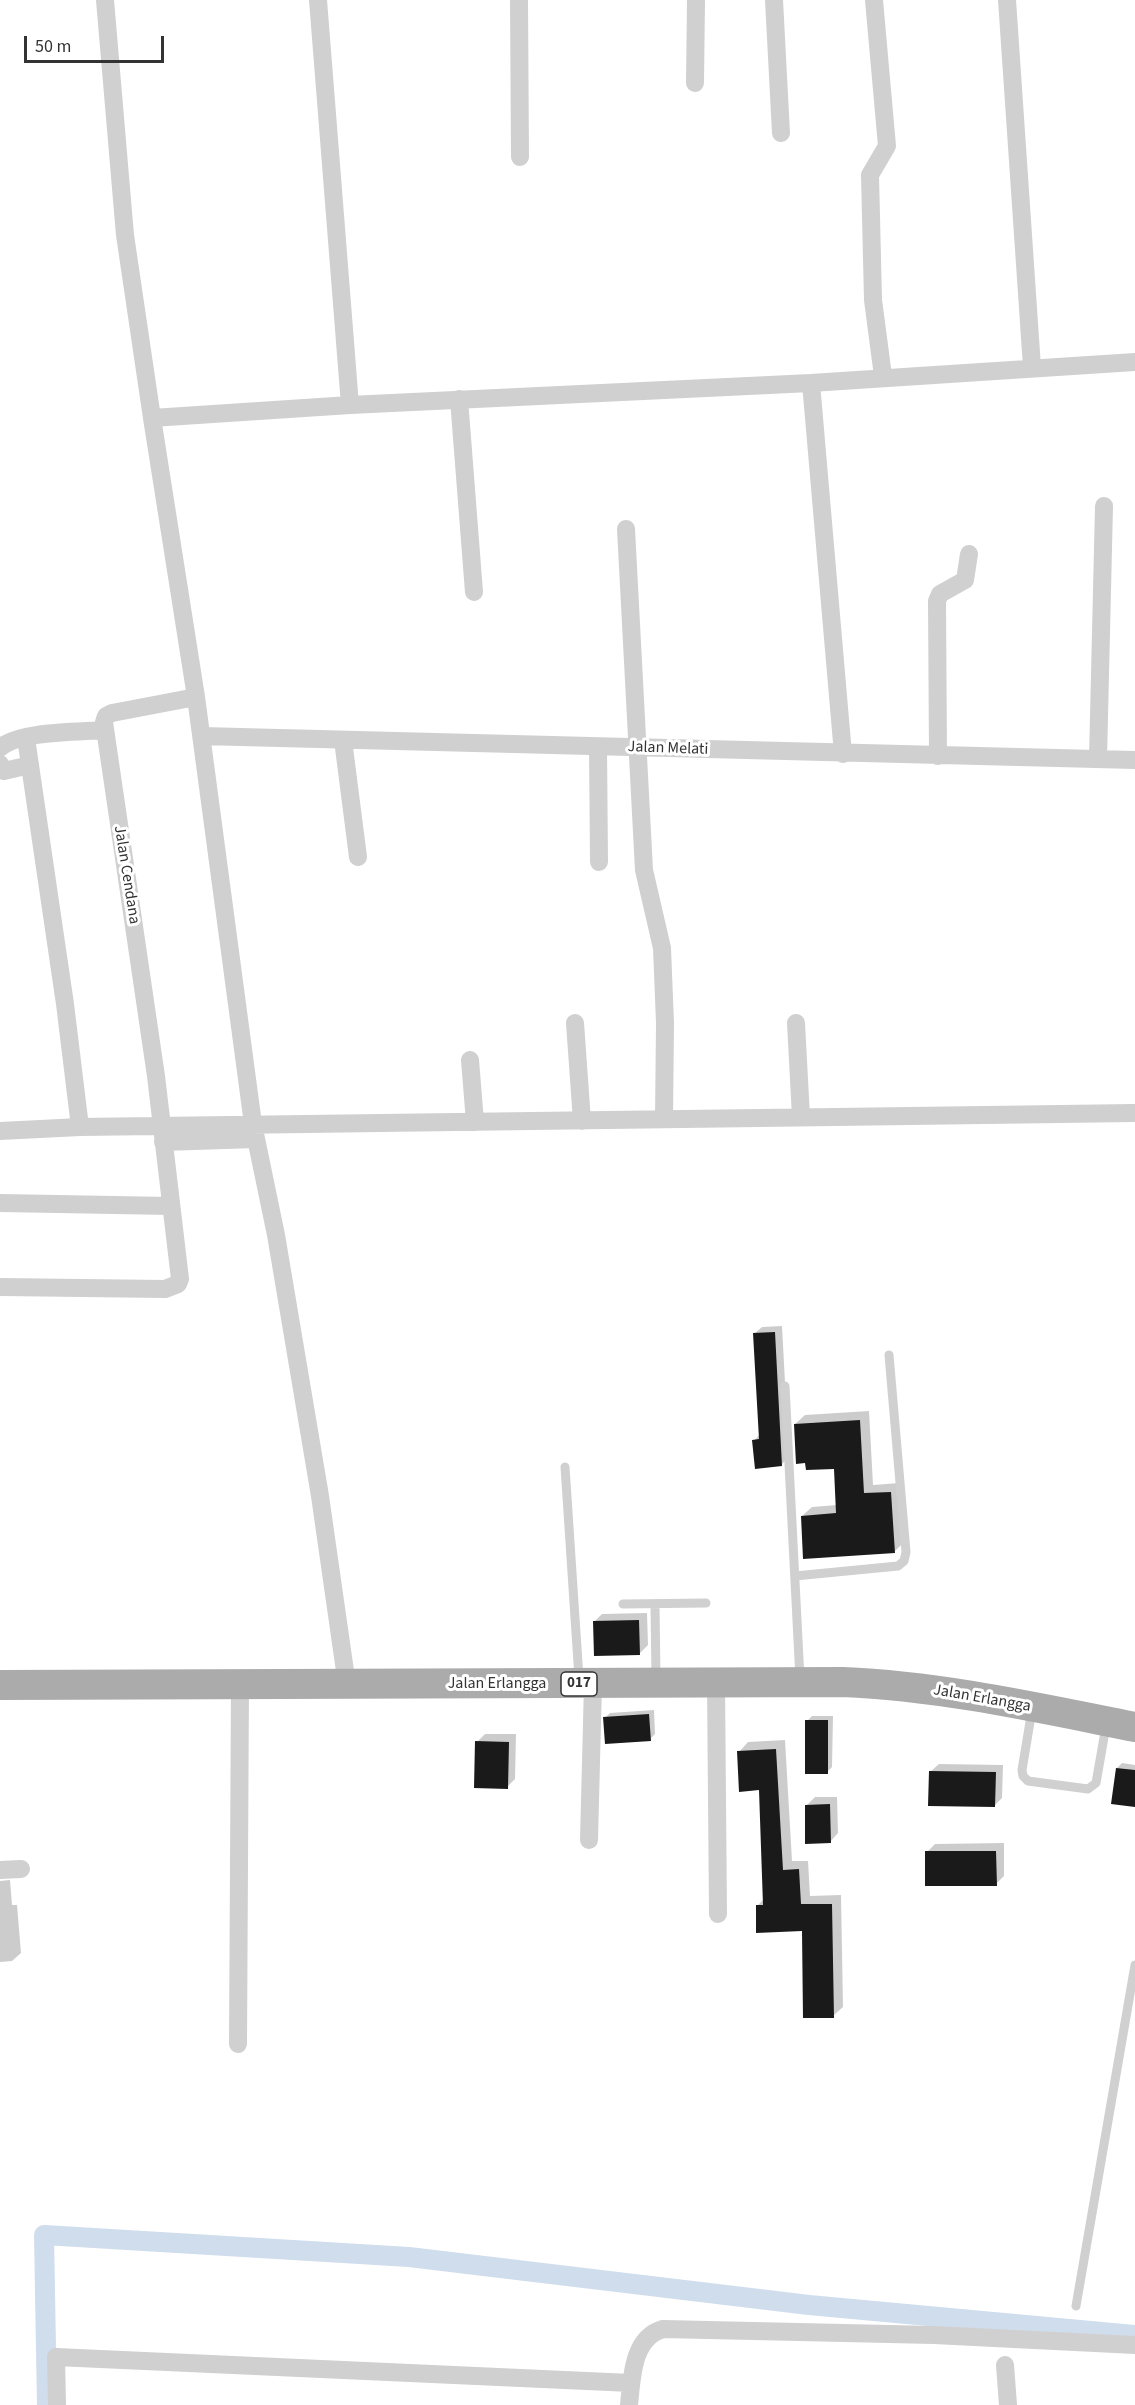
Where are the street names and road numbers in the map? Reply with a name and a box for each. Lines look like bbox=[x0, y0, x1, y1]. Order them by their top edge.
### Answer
street label: Jalan Melati bbox=[627, 738, 709, 760]
street label: Jalan Cendana bbox=[109, 824, 143, 926]
road number: 017 bbox=[561, 1672, 597, 1696]
street label: Jalan Erlangga bbox=[448, 1674, 546, 1694]
street label: Jalan Erlangga bbox=[932, 1681, 1032, 1717]

